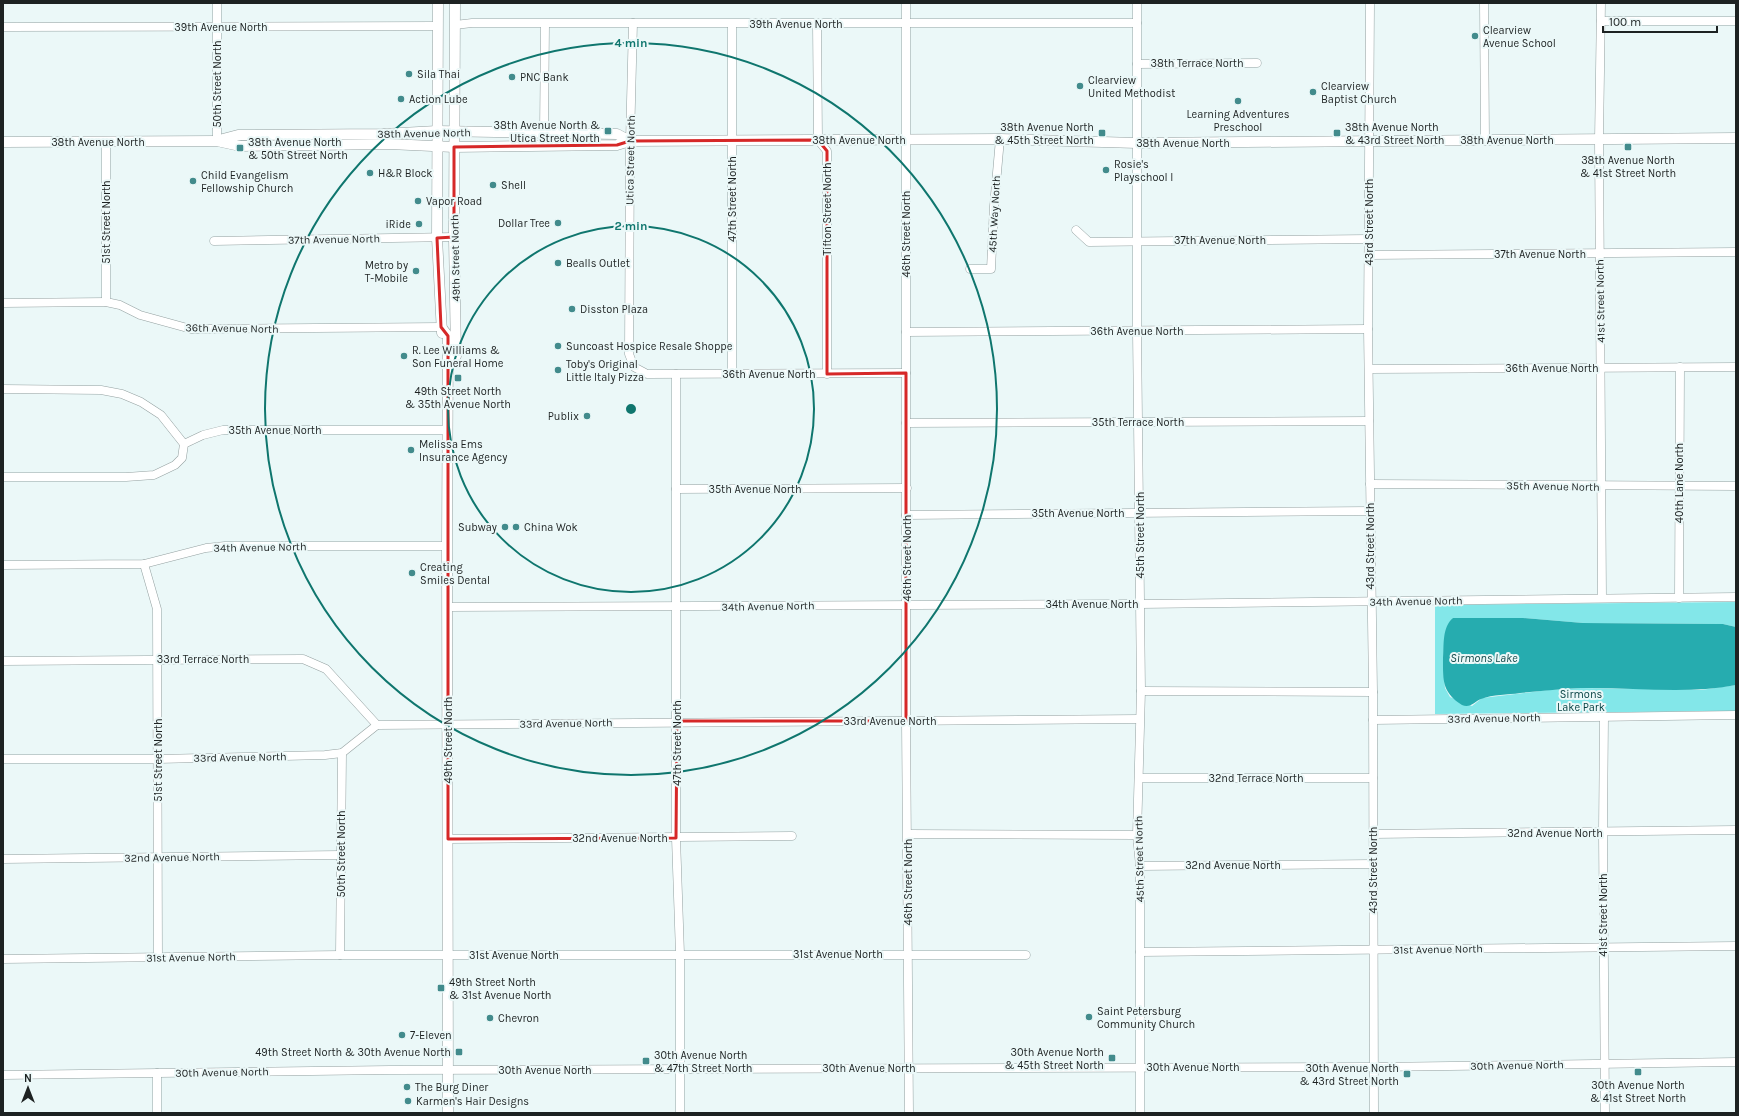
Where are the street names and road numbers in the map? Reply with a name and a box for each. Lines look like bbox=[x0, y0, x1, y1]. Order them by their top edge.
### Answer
street label: 39th Avenue North bbox=[749, 18, 843, 31]
street label: 39th Avenue North bbox=[174, 21, 268, 34]
street label: 50th Street North bbox=[211, 40, 224, 128]
street label: 38th Terrace North bbox=[1150, 57, 1244, 70]
street label: Utica Street North bbox=[623, 115, 638, 205]
street label: 38th Avenue North bbox=[377, 126, 471, 141]
street label: 38th Avenue North bbox=[812, 134, 906, 147]
street label: 38th Avenue North bbox=[1460, 134, 1554, 147]
street label: 38th Avenue North bbox=[51, 136, 145, 149]
street label: 38th Avenue North bbox=[1136, 137, 1230, 150]
street label: 47th Street North bbox=[726, 156, 739, 242]
street label: Tifton Street North bbox=[821, 162, 834, 256]
street label: 45th Way North bbox=[986, 175, 1003, 253]
street label: 43rd Street North bbox=[1363, 179, 1376, 265]
street label: 51st Street North bbox=[100, 180, 113, 264]
street label: 46th Street North bbox=[900, 191, 913, 277]
street label: 49th Street North bbox=[448, 214, 463, 302]
street label: 37th Avenue North bbox=[288, 232, 380, 247]
street label: 37th Avenue North bbox=[1174, 234, 1266, 247]
street label: 37th Avenue North bbox=[1494, 248, 1586, 261]
street label: 41st Street North bbox=[1593, 259, 1608, 343]
street label: 36th Avenue North bbox=[185, 321, 279, 336]
street label: 36th Avenue North bbox=[1090, 325, 1184, 338]
street label: 36th Avenue North bbox=[1505, 362, 1599, 375]
street label: 36th Avenue North bbox=[722, 368, 816, 381]
street label: 35th Terrace North bbox=[1092, 416, 1184, 429]
street label: 35th Avenue North bbox=[228, 424, 322, 437]
street label: 40th Lane North bbox=[1673, 443, 1686, 523]
street label: 35th Avenue North bbox=[1506, 479, 1600, 494]
street label: 35th Avenue North bbox=[708, 483, 802, 496]
street label: 45th Street North bbox=[1134, 492, 1147, 578]
street label: 43rd Street North bbox=[1364, 503, 1377, 589]
street label: 35th Avenue North bbox=[1031, 507, 1125, 520]
street label: 46th Street North bbox=[901, 515, 914, 601]
street label: 34th Avenue North bbox=[213, 540, 307, 555]
street label: 34th Avenue North bbox=[1369, 594, 1463, 609]
street label: 34th Avenue North bbox=[1045, 598, 1139, 611]
street label: 34th Avenue North bbox=[721, 599, 815, 614]
street label: 33rd Terrace North bbox=[157, 653, 249, 666]
street label: 49th Street North bbox=[442, 696, 455, 784]
street label: 47th Street North bbox=[671, 700, 684, 786]
street label: 33rd Avenue North bbox=[1447, 711, 1541, 726]
street label: 33rd Avenue North bbox=[843, 715, 937, 728]
street label: 33rd Avenue North bbox=[519, 716, 613, 731]
street label: 51st Street North bbox=[152, 718, 165, 802]
street label: 33rd Avenue North bbox=[193, 750, 287, 765]
street label: 32nd Terrace North bbox=[1208, 772, 1304, 785]
street label: 50th Street North bbox=[335, 810, 348, 898]
street label: 45th Street North bbox=[1132, 815, 1147, 903]
street label: 43rd Street North bbox=[1367, 827, 1380, 913]
street label: 32nd Avenue North bbox=[1507, 827, 1603, 840]
street label: 32nd Avenue North bbox=[572, 832, 668, 845]
street label: 46th Street North bbox=[902, 839, 915, 925]
street label: 32nd Avenue North bbox=[124, 850, 220, 865]
street label: 32nd Avenue North bbox=[1185, 859, 1281, 872]
street label: 41st Street North bbox=[1597, 873, 1610, 957]
street label: 31st Avenue North bbox=[1393, 942, 1483, 957]
street label: 31st Avenue North bbox=[793, 948, 883, 961]
street label: 31st Avenue North bbox=[469, 949, 559, 962]
street label: 31st Avenue North bbox=[146, 950, 236, 965]
street label: 30th Avenue North bbox=[1470, 1058, 1564, 1073]
street label: 30th Avenue North bbox=[1146, 1061, 1240, 1074]
street label: 30th Avenue North bbox=[822, 1062, 916, 1075]
street label: 30th Avenue North bbox=[498, 1064, 592, 1077]
street label: 30th Avenue North bbox=[175, 1065, 269, 1080]

